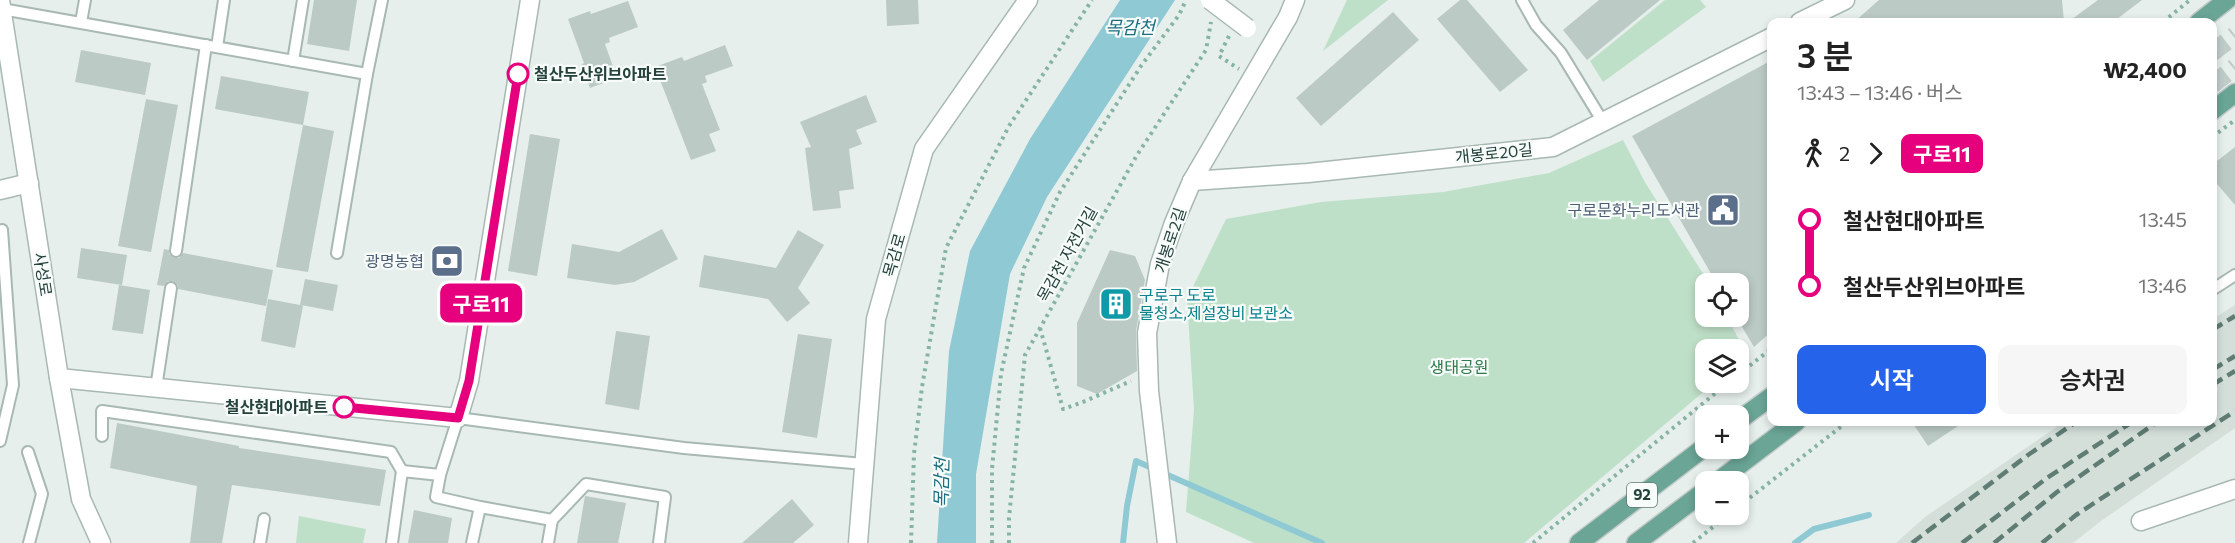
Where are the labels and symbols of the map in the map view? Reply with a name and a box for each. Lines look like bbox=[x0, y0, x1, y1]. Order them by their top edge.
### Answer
water label: 목감천 bbox=[1105, 16, 1157, 38]
marker: 철산두산위브아파트 bbox=[507, 63, 529, 85]
place label: 철산두산위브아파트 bbox=[534, 64, 667, 83]
street label: 개봉로20길 bbox=[1454, 139, 1534, 166]
public building icon: 구로문화누리도서관 bbox=[1705, 192, 1741, 228]
place label: 구로문화누리도서관 bbox=[1568, 200, 1700, 219]
street label: 목감천 자전거길 bbox=[1033, 203, 1101, 305]
street label: 개봉로2길 bbox=[1150, 205, 1189, 275]
street label: 목감로 bbox=[878, 231, 909, 279]
bank icon: 광명농협 bbox=[429, 243, 465, 279]
street label: 사성로 bbox=[31, 251, 56, 297]
place label: 광명농협 bbox=[365, 251, 424, 270]
line badge: 구로11 bbox=[439, 284, 523, 322]
place label: 구로구 도로 물청소,제설장비 보관소 bbox=[1139, 285, 1293, 322]
building icon: 구로구 도로 물청소,제설장비 보관소 bbox=[1098, 286, 1134, 322]
park label: 생태공원 bbox=[1430, 357, 1488, 376]
marker: 철산현대아파트 bbox=[333, 396, 355, 418]
place label: 철산현대아파트 bbox=[225, 397, 328, 416]
water label: 목감천 bbox=[930, 456, 952, 508]
road number: 92 bbox=[1627, 483, 1657, 507]

